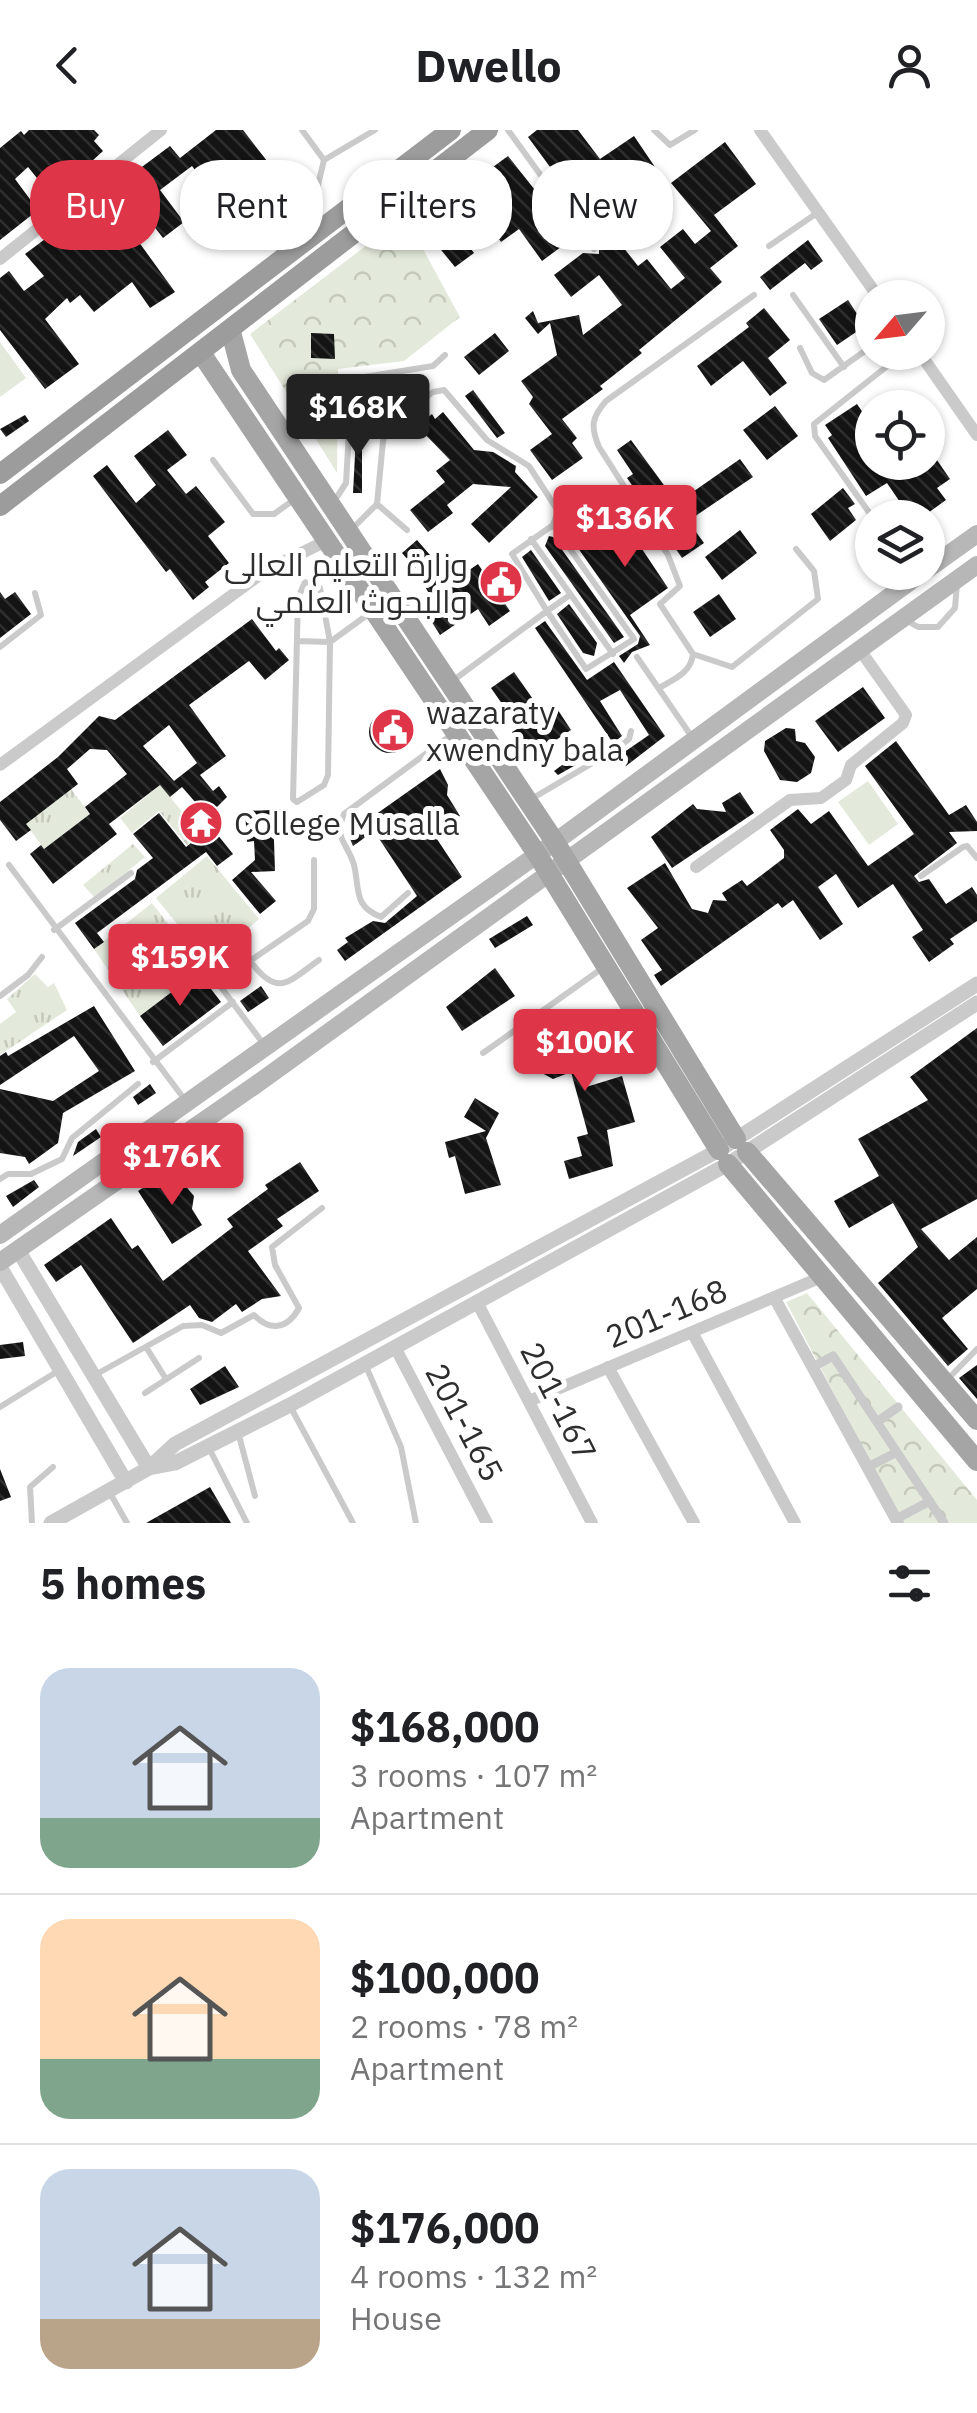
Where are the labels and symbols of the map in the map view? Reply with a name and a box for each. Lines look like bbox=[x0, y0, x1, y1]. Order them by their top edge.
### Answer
north arrow bbox=[855, 280, 945, 370]
pin: $168K bbox=[288, 374, 428, 459]
pin: $136K bbox=[555, 485, 695, 570]
place label: وزارة التعليم العالى والبحوث العلمي bbox=[224, 543, 468, 627]
public building icon: وزارة التعليم العالى والبحوث العلمي bbox=[478, 559, 524, 605]
place label: wazaraty xwendny bala bbox=[426, 691, 624, 770]
public building icon: wazaraty xwendny bala bbox=[370, 707, 416, 753]
temple icon: College Musalla bbox=[178, 800, 224, 846]
place label: College Musalla bbox=[234, 802, 460, 844]
pin: $159K bbox=[110, 924, 250, 1009]
pin: $100K bbox=[515, 1009, 655, 1094]
pin: $176K bbox=[102, 1123, 242, 1208]
street label: 201-168 bbox=[599, 1269, 733, 1357]
street label: 201-167 bbox=[511, 1334, 607, 1468]
street label: 201-165 bbox=[416, 1356, 514, 1488]

